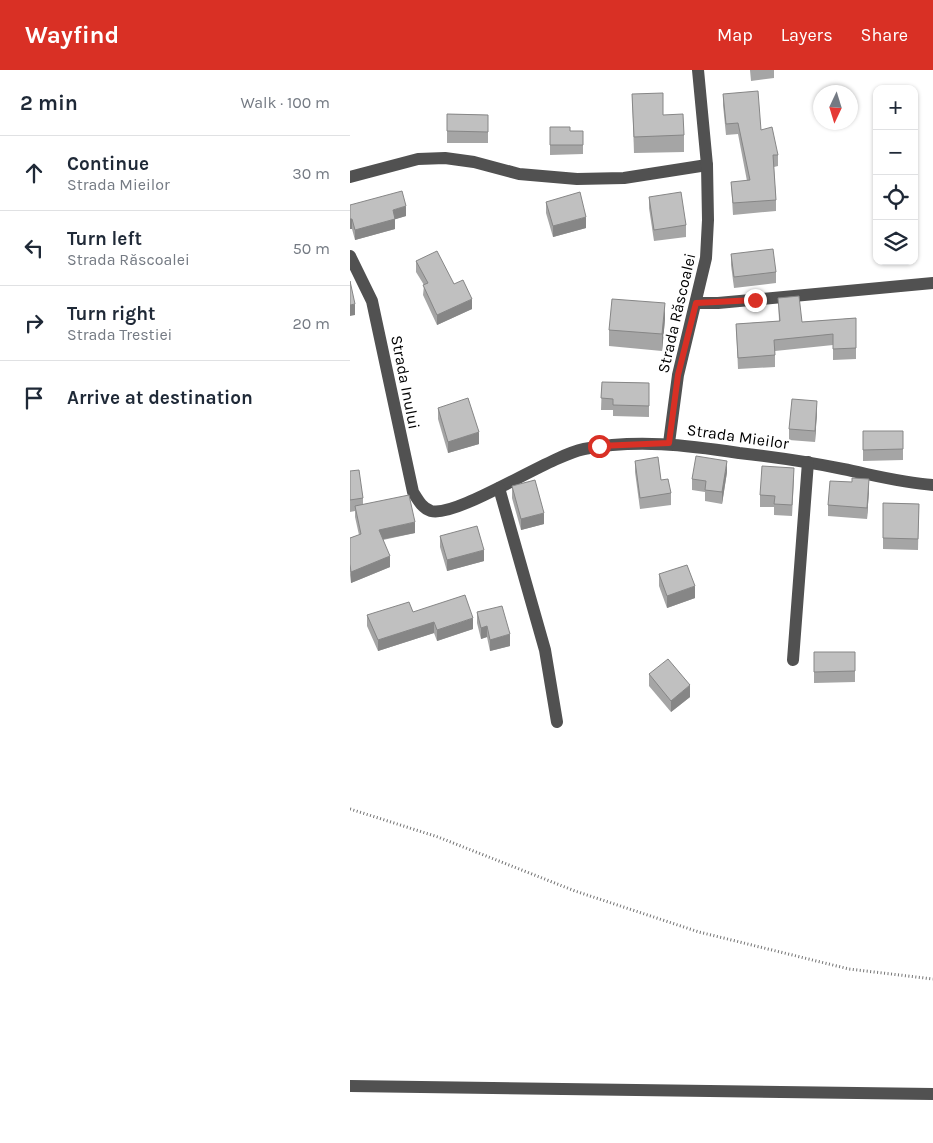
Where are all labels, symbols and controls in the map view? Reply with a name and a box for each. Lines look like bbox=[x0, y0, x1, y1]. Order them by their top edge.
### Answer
text: Wayfind bbox=[25, 21, 119, 49]
text: Map bbox=[717, 24, 753, 46]
text: Layers bbox=[781, 24, 833, 46]
text: Share bbox=[861, 24, 908, 46]
north arrow bbox=[813, 85, 858, 130]
map controls bbox=[873, 85, 918, 265]
button: + bbox=[873, 85, 918, 130]
text: 2 min bbox=[20, 91, 78, 115]
text: Walk · 100 m bbox=[240, 93, 330, 112]
button: − bbox=[873, 130, 918, 175]
text: Continue bbox=[67, 153, 149, 175]
icon: ahead bbox=[20, 159, 48, 187]
text: 30 m bbox=[292, 164, 330, 183]
text: Strada Mieilor bbox=[67, 175, 170, 194]
button: locate bbox=[873, 175, 918, 220]
button: layers bbox=[873, 220, 918, 265]
text: Turn left bbox=[67, 228, 142, 250]
icon: left bbox=[20, 234, 48, 262]
text: 50 m bbox=[293, 239, 330, 258]
text: Strada Răscoalei bbox=[67, 250, 190, 269]
street label: Strada Răscoalei bbox=[653, 251, 700, 375]
route end bbox=[744, 289, 767, 312]
text: Turn right bbox=[67, 303, 156, 325]
icon: right bbox=[20, 309, 48, 337]
text: 20 m bbox=[292, 314, 330, 333]
text: Strada Trestiei bbox=[67, 325, 172, 344]
street label: Strada Inului bbox=[387, 334, 424, 431]
icon: arrive bbox=[20, 384, 48, 412]
text: Arrive at destination bbox=[67, 387, 253, 409]
street label: Strada Mieilor bbox=[686, 420, 790, 453]
route start bbox=[588, 435, 611, 458]

